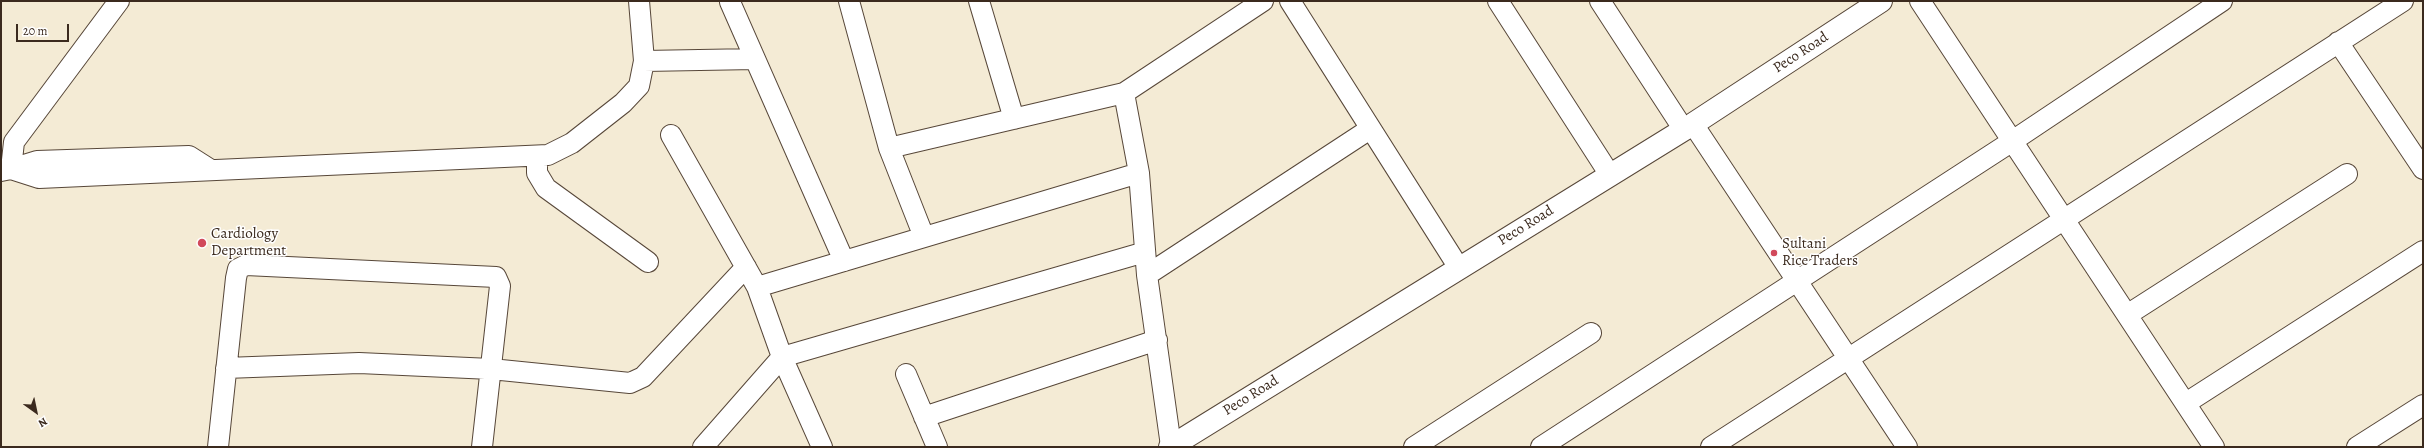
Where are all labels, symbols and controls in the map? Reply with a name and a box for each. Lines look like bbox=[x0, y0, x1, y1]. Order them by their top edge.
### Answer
scale bar bbox=[18, 16, 71, 42]
text: 20 m bbox=[23, 23, 47, 39]
street label: Peco Road bbox=[1770, 29, 1832, 77]
street label: Peco Road bbox=[1495, 202, 1557, 250]
place label: Cardiology Department bbox=[211, 225, 286, 260]
place label: Sultani Rice Traders bbox=[1782, 235, 1858, 270]
marker: Cardiology Department bbox=[196, 237, 208, 249]
marker: Sultani Rice Traders bbox=[1769, 248, 1779, 258]
street label: Peco Road bbox=[1220, 372, 1282, 420]
north arrow bbox=[16, 392, 56, 432]
text: N bbox=[35, 414, 50, 431]

